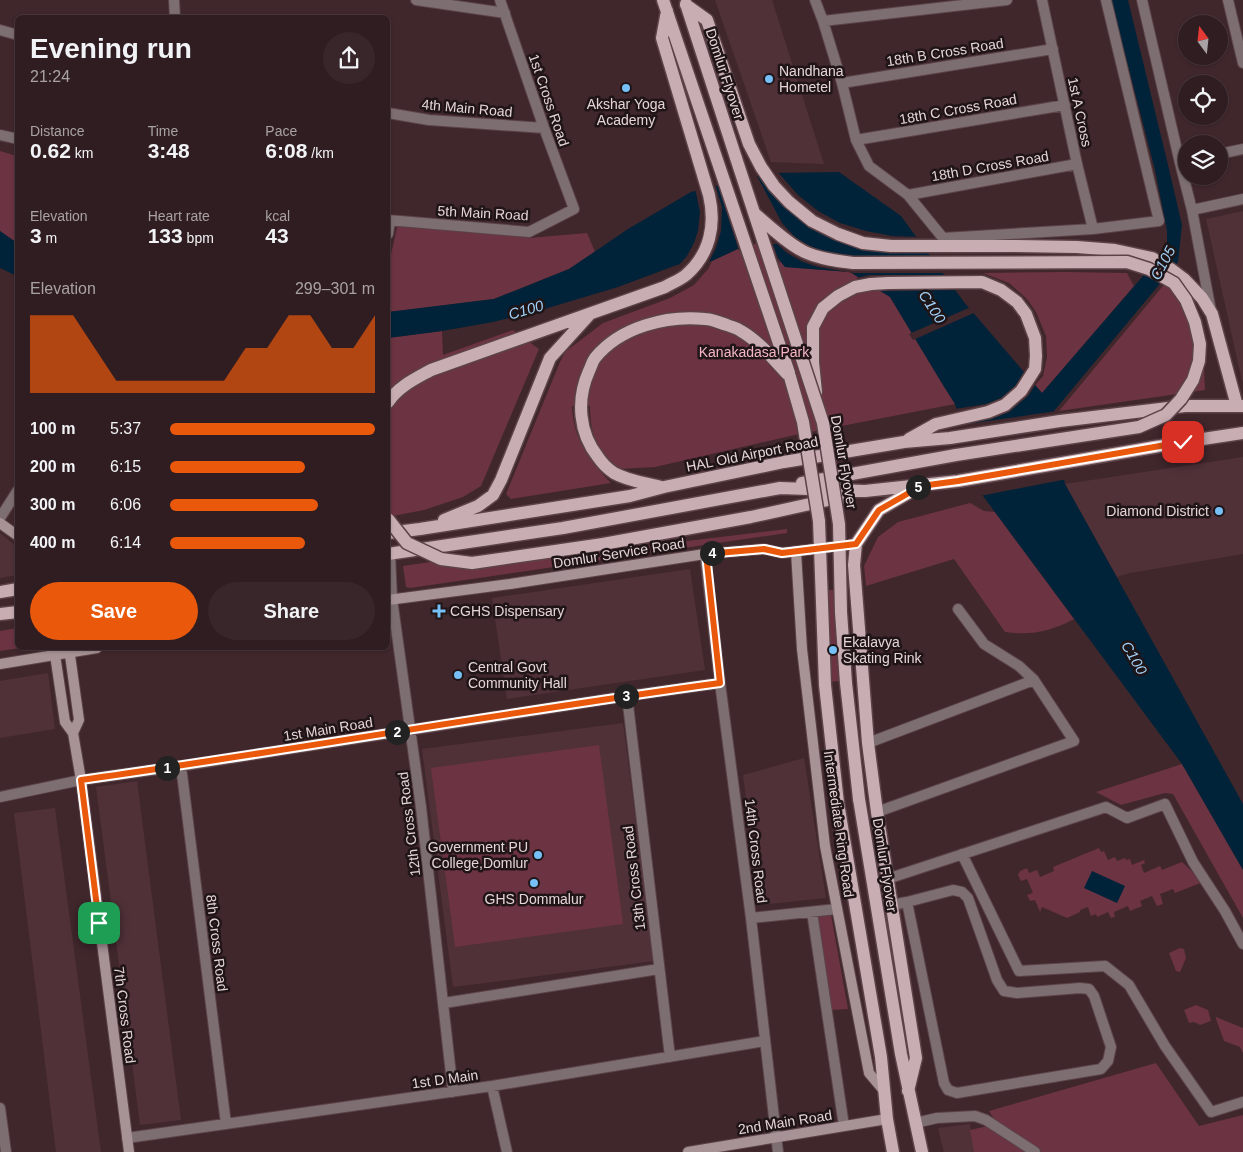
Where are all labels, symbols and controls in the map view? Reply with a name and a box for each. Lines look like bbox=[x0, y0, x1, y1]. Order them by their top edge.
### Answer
north arrow bbox=[1178, 15, 1228, 65]
map controls bbox=[1178, 15, 1228, 185]
street label: Domlur Flyover bbox=[703, 26, 747, 122]
button: share bbox=[323, 32, 375, 84]
text: Evening run bbox=[30, 33, 192, 64]
street label: 18th B Cross Road bbox=[885, 35, 1005, 69]
street label: 1st Cross Road bbox=[526, 52, 572, 148]
place label: Nandhana Hometel bbox=[779, 63, 844, 95]
text: 21:24 bbox=[30, 68, 70, 85]
marker: Nandhana Hometel bbox=[763, 73, 775, 85]
button: locate bbox=[1178, 75, 1228, 125]
street label: 1st A Cross bbox=[1065, 76, 1095, 148]
marker: Akshar Yoga Academy bbox=[620, 82, 632, 94]
street label: 18th C Cross Road bbox=[898, 91, 1018, 127]
street label: 4th Main Road bbox=[421, 96, 513, 120]
place label: Akshar Yoga Academy bbox=[587, 96, 666, 128]
text: Distance bbox=[30, 123, 84, 139]
text: Time bbox=[148, 123, 178, 139]
text: Pace bbox=[265, 123, 297, 139]
button: layers bbox=[1178, 135, 1228, 185]
text: 0.62 bbox=[30, 139, 71, 162]
text: 3:48 bbox=[148, 139, 190, 162]
text: 6:08 bbox=[265, 139, 307, 162]
text: km bbox=[71, 145, 93, 161]
text: /km bbox=[307, 145, 334, 161]
street label: 18th D Cross Road bbox=[930, 148, 1050, 184]
street label: 5th Main Road bbox=[437, 203, 529, 223]
text: Elevation bbox=[30, 208, 88, 224]
text: Heart rate bbox=[148, 208, 210, 224]
text: kcal bbox=[265, 208, 290, 224]
text: 3 bbox=[30, 224, 42, 247]
text: 133 bbox=[148, 224, 183, 247]
text: 43 bbox=[265, 224, 289, 247]
text: m bbox=[42, 230, 57, 246]
text: bpm bbox=[183, 230, 214, 246]
water label: C105 bbox=[1147, 242, 1179, 283]
text: Elevation bbox=[30, 280, 96, 297]
text: 299–301 m bbox=[295, 280, 375, 297]
water label: C100 bbox=[916, 287, 950, 327]
water label: C100 bbox=[506, 296, 546, 323]
park label: Kanakadasa Park bbox=[699, 344, 810, 360]
street label: Domlur Flyover bbox=[828, 414, 860, 510]
text: 100 m bbox=[30, 420, 75, 437]
text: 5:37 bbox=[110, 420, 141, 437]
pin bbox=[1162, 421, 1204, 463]
icon: check bbox=[1169, 428, 1197, 456]
street label: HAL Old Airport Road bbox=[685, 433, 819, 475]
text: 200 m bbox=[30, 458, 75, 475]
text: 6:15 bbox=[110, 458, 141, 475]
pin: 5 bbox=[906, 474, 930, 500]
text: 5 bbox=[915, 479, 922, 495]
text: 300 m bbox=[30, 496, 75, 513]
text: 6:06 bbox=[110, 496, 141, 513]
place label: Diamond District bbox=[1106, 503, 1209, 519]
marker: Diamond District bbox=[1213, 505, 1225, 517]
text: 400 m bbox=[30, 534, 75, 551]
text: 6:14 bbox=[110, 534, 141, 551]
street label: Domlur Service Road bbox=[552, 535, 686, 571]
pin: 4 bbox=[700, 540, 724, 566]
text: 4 bbox=[709, 545, 716, 561]
button: Save bbox=[30, 582, 198, 640]
button: Share bbox=[208, 582, 375, 640]
place label: CGHS Dispensary bbox=[450, 603, 564, 619]
marker: CGHS Dispensary bbox=[432, 604, 446, 618]
place label: Ekalavya Skating Rink bbox=[843, 634, 923, 666]
water label: C100 bbox=[1118, 638, 1151, 678]
marker: Ekalavya Skating Rink bbox=[827, 644, 839, 656]
place label: Central Govt Community Hall bbox=[468, 659, 567, 691]
marker: Central Govt Community Hall bbox=[452, 669, 464, 681]
pin: 3 bbox=[614, 684, 638, 708]
text: 3 bbox=[623, 688, 630, 704]
street label: 1st Main Road bbox=[282, 714, 374, 744]
pin: 2 bbox=[384, 720, 410, 744]
text: 2 bbox=[394, 724, 401, 740]
street label: Intermediate Ring Road bbox=[821, 750, 857, 898]
pin: 1 bbox=[154, 756, 180, 780]
text: 1 bbox=[164, 760, 171, 776]
street label: 12th Cross Road bbox=[395, 771, 423, 877]
street label: 14th Cross Road bbox=[742, 798, 770, 904]
street label: Domlur Flyover bbox=[870, 817, 900, 913]
street label: 13th Cross Road bbox=[620, 825, 648, 931]
place label: Government PU College,Domlur bbox=[428, 839, 528, 871]
marker: Government PU College,Domlur bbox=[532, 849, 544, 861]
marker: GHS Dommalur bbox=[528, 877, 540, 889]
place label: GHS Dommalur bbox=[485, 891, 584, 907]
street label: 8th Cross Road bbox=[203, 894, 231, 992]
pin bbox=[78, 902, 120, 944]
icon: arrive bbox=[85, 909, 113, 937]
street label: 7th Cross Road bbox=[111, 966, 139, 1064]
street label: 1st D Main bbox=[411, 1066, 479, 1092]
street label: 2nd Main Road bbox=[737, 1107, 833, 1137]

